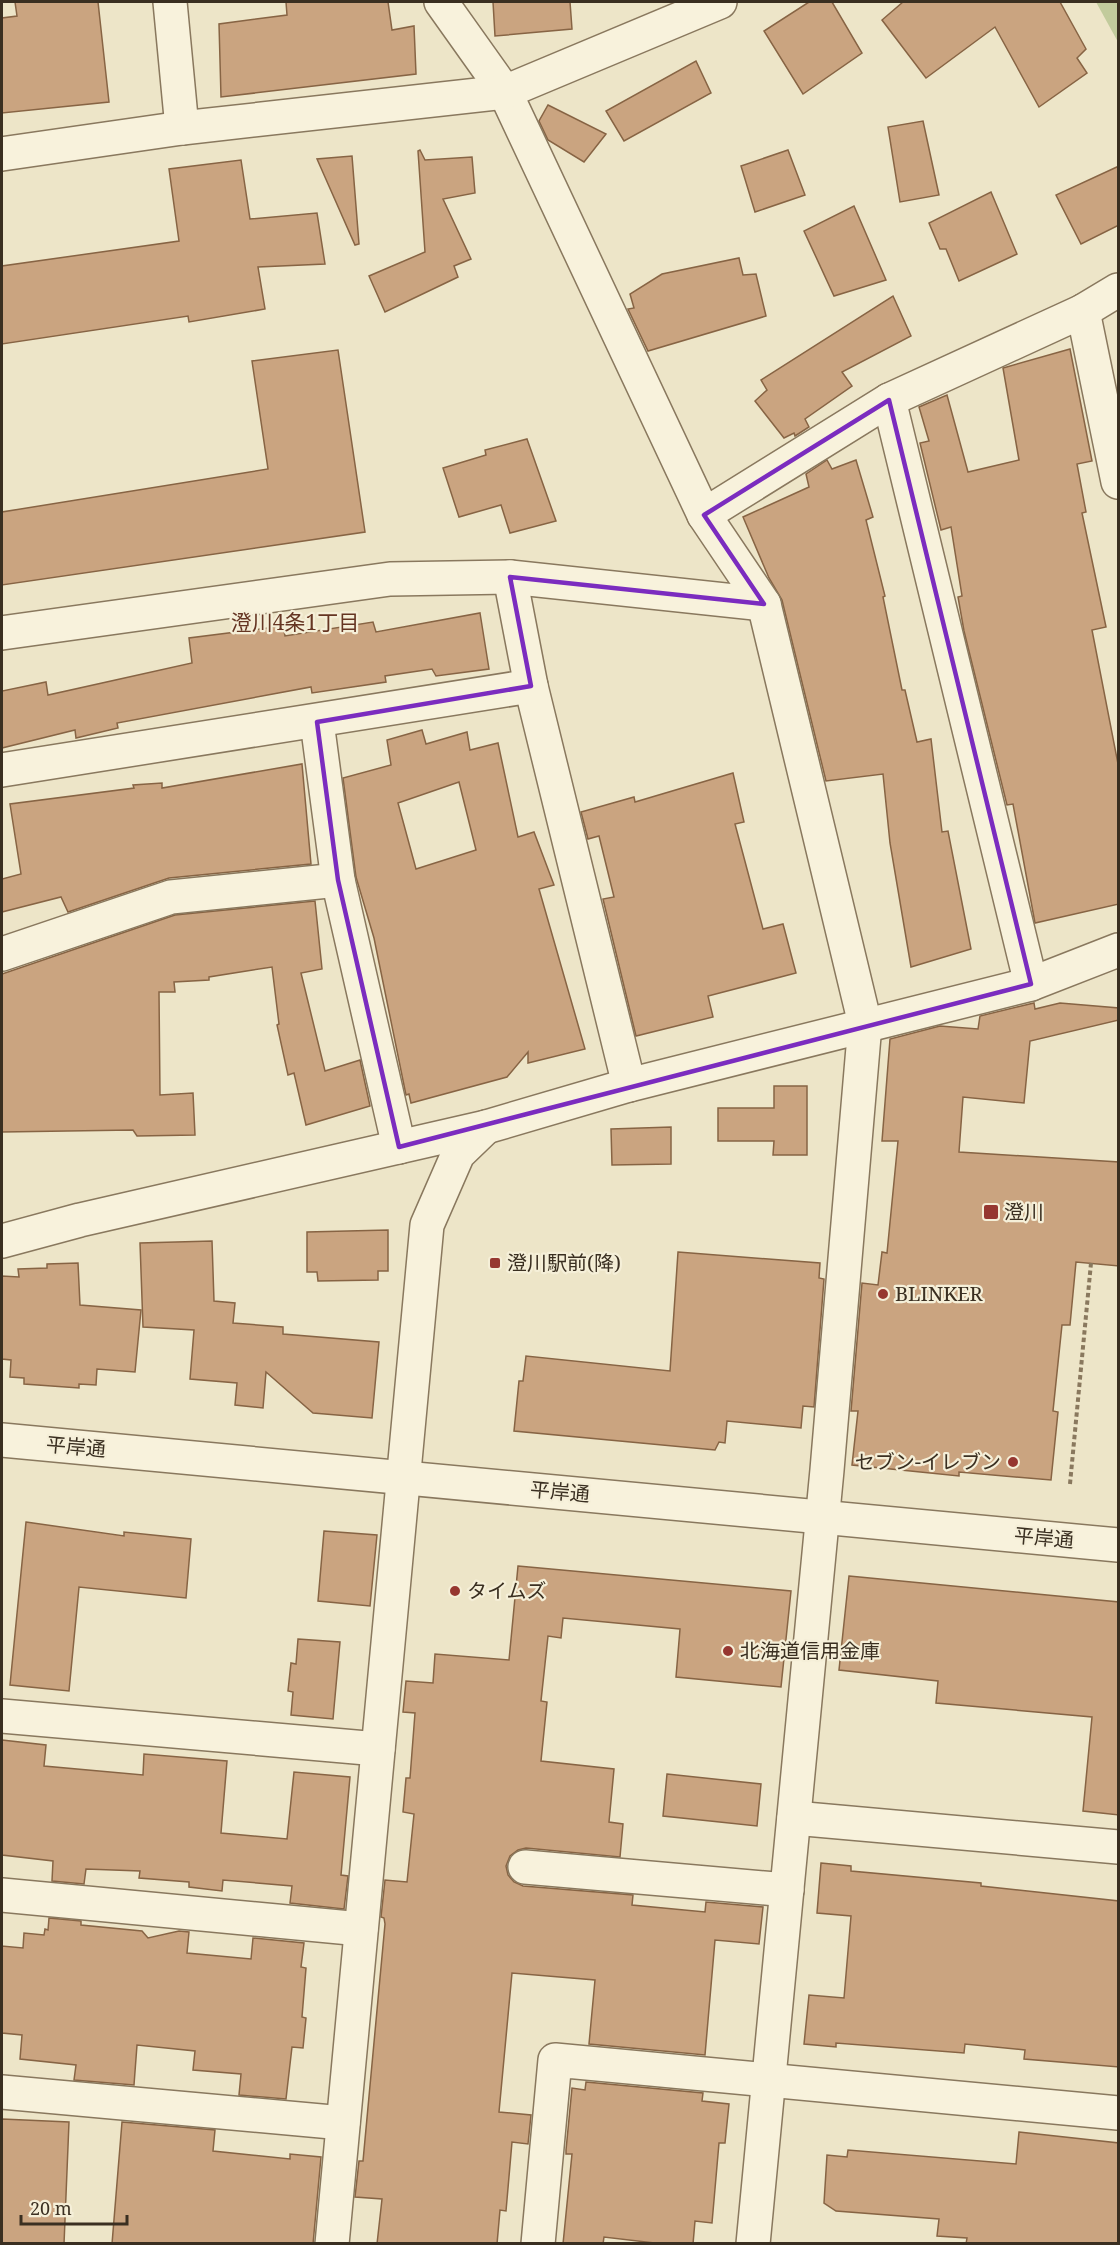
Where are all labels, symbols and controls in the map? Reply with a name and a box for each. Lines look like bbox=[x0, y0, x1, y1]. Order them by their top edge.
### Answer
district label: 澄川4条1丁目 bbox=[231, 608, 359, 636]
place label: 澄川 bbox=[1004, 1198, 1044, 1225]
marker: 澄川 bbox=[982, 1203, 1000, 1221]
place label: 澄川駅前(降) bbox=[507, 1249, 621, 1276]
marker: 澄川駅前(降) bbox=[488, 1256, 502, 1270]
place label: BLINKER bbox=[895, 1280, 984, 1307]
marker: BLINKER bbox=[876, 1287, 890, 1301]
street label: 平岸通 bbox=[45, 1430, 107, 1463]
place label: セブン-イレブン bbox=[855, 1448, 1001, 1475]
marker: セブン-イレブン bbox=[1006, 1455, 1020, 1469]
street label: 平岸通 bbox=[529, 1475, 591, 1508]
street label: 平岸通 bbox=[1013, 1521, 1075, 1554]
place label: タイムズ bbox=[467, 1577, 547, 1604]
marker: タイムズ bbox=[448, 1584, 462, 1598]
place label: 北海道信用金庫 bbox=[740, 1637, 880, 1664]
marker: 北海道信用金庫 bbox=[721, 1644, 735, 1658]
scale bar bbox=[21, 2188, 128, 2226]
text: 20 m bbox=[30, 2196, 72, 2220]

